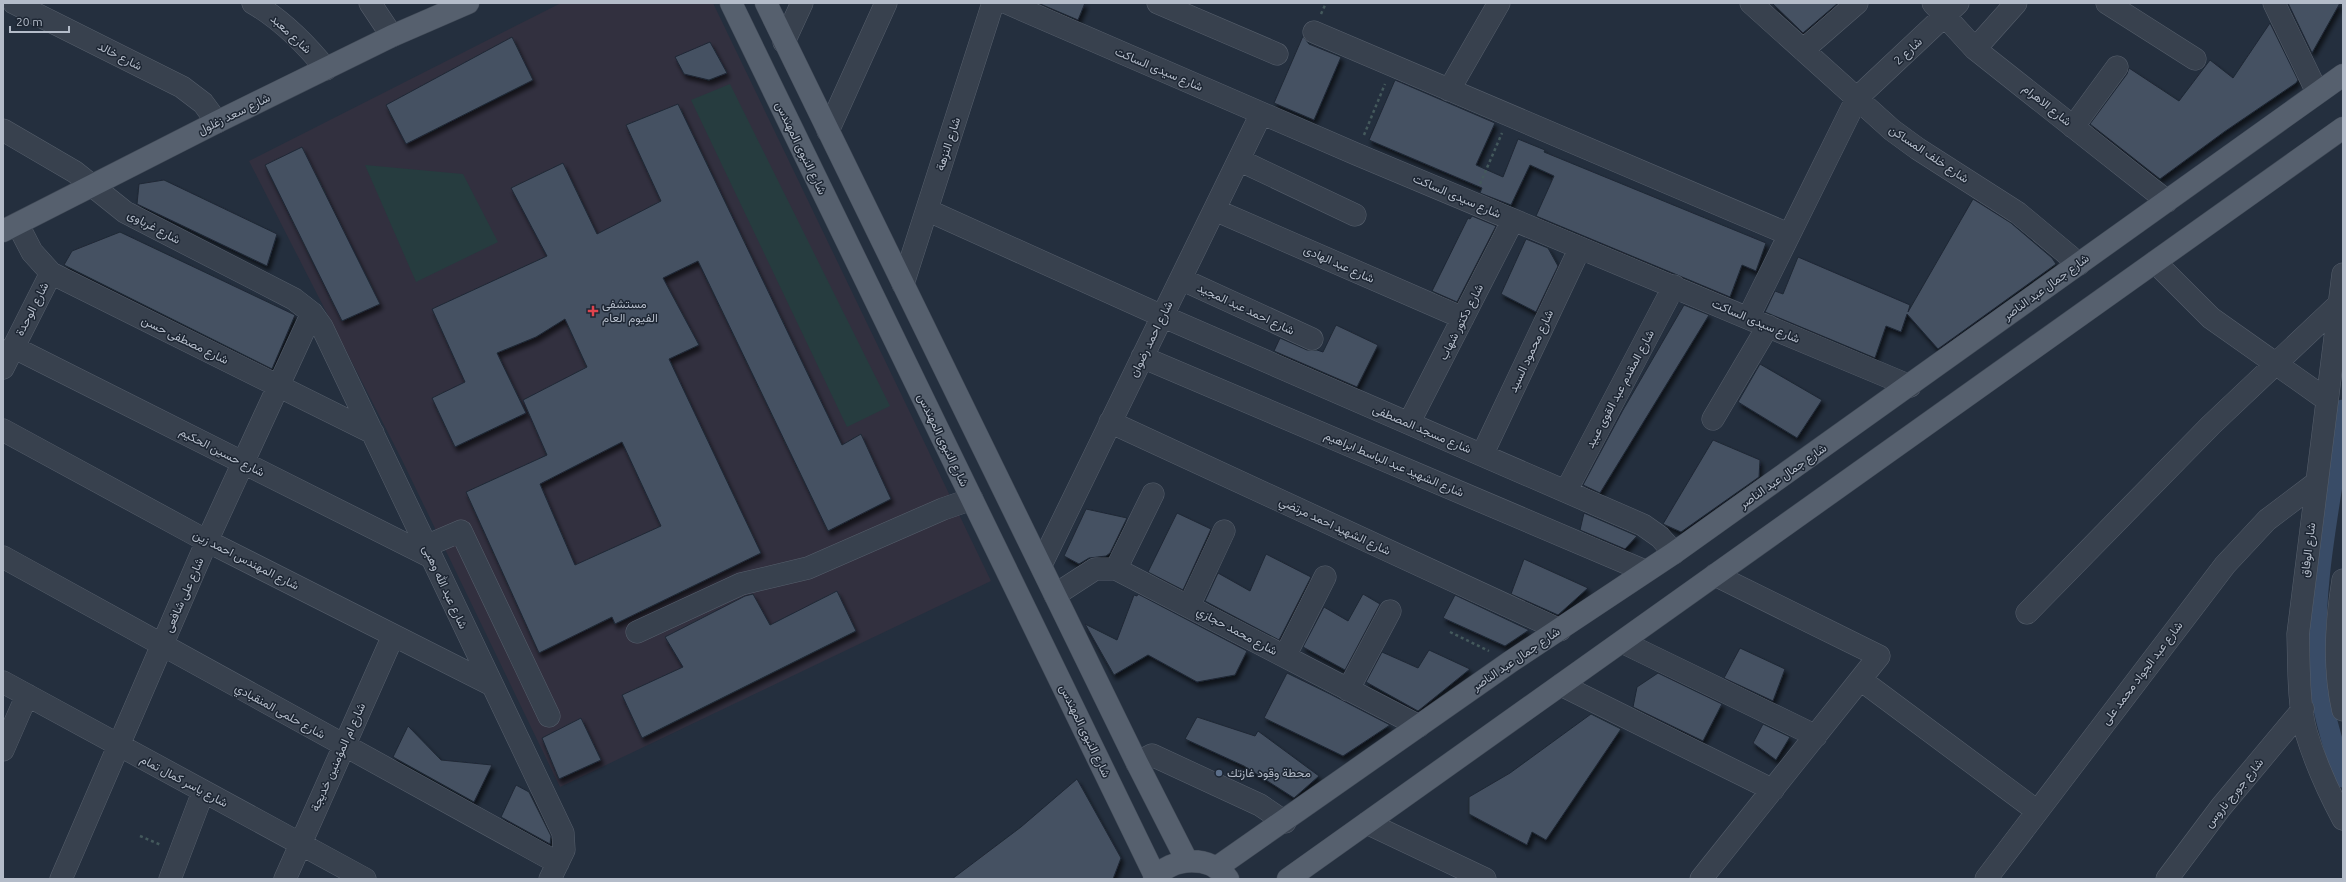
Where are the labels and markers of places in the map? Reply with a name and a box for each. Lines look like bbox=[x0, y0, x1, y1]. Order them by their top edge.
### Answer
place label: مستشفى الفيوم العام bbox=[602, 297, 658, 326]
marker: مستشفى الفيوم العام bbox=[587, 305, 599, 317]
place label: محطة وقود غازتك bbox=[1227, 766, 1311, 781]
marker: محطة وقود غازتك bbox=[1214, 768, 1224, 778]

